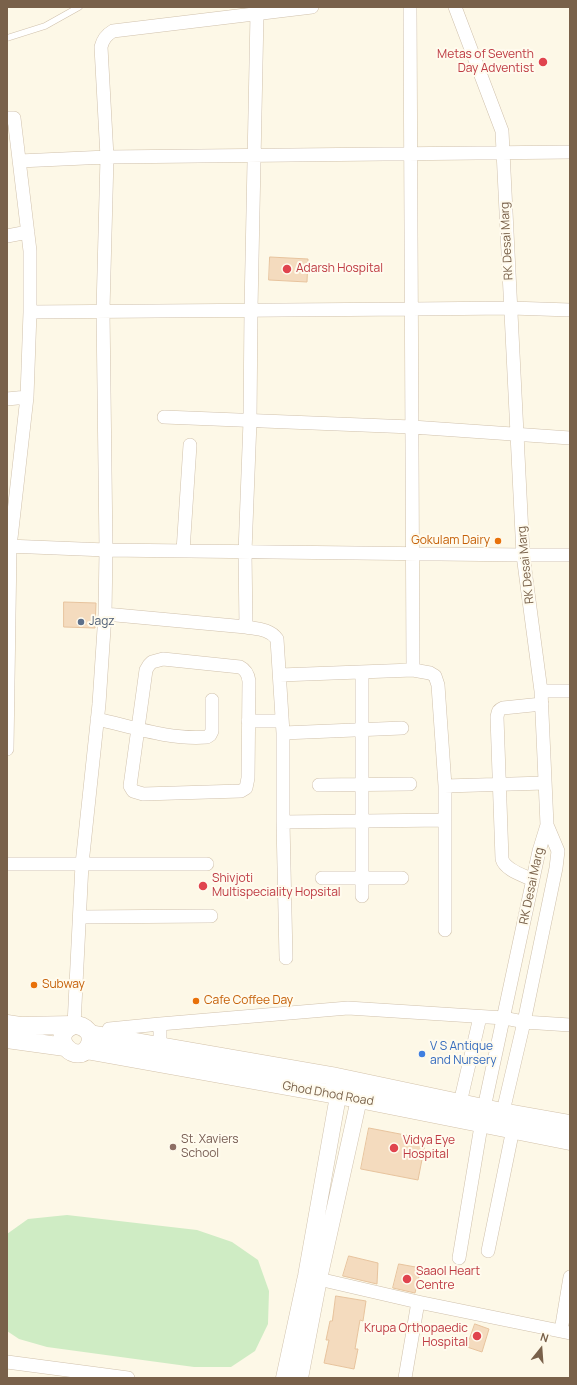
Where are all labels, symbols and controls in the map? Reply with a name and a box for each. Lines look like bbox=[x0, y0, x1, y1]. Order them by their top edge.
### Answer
place label: Metas of Seventh Day Adventist bbox=[437, 48, 534, 76]
marker: Metas of Seventh Day Adventist bbox=[537, 56, 549, 68]
street label: RK Desai Marg bbox=[498, 202, 516, 280]
place label: Adarsh Hospital bbox=[296, 262, 383, 276]
marker: Adarsh Hospital bbox=[281, 263, 293, 275]
street label: RK Desai Marg bbox=[515, 525, 537, 605]
place label: Gokulam Dairy bbox=[411, 534, 490, 548]
marker: Gokulam Dairy bbox=[493, 536, 503, 546]
place label: Jagz bbox=[89, 615, 115, 629]
marker: Jagz bbox=[76, 617, 86, 627]
street label: RK Desai Marg bbox=[517, 846, 547, 926]
place label: Shivjoti Multispeciality Hopsital bbox=[212, 872, 341, 900]
marker: Shivjoti Multispeciality Hopsital bbox=[197, 880, 209, 892]
place label: Subway bbox=[42, 978, 85, 992]
marker: Subway bbox=[29, 980, 39, 990]
place label: Cafe Coffee Day bbox=[204, 994, 293, 1008]
marker: Cafe Coffee Day bbox=[191, 996, 201, 1006]
place label: V S Antique and Nursery bbox=[430, 1040, 497, 1068]
marker: V S Antique and Nursery bbox=[417, 1049, 427, 1059]
street label: Ghod Dhod Road bbox=[281, 1079, 375, 1109]
place label: St. Xaviers School bbox=[181, 1133, 239, 1161]
place label: Vidya Eye Hospital bbox=[403, 1134, 455, 1162]
marker: St. Xaviers School bbox=[168, 1142, 178, 1152]
marker: Vidya Eye Hospital bbox=[388, 1142, 400, 1154]
place label: Saaol Heart Centre bbox=[416, 1265, 480, 1293]
marker: Saaol Heart Centre bbox=[401, 1273, 413, 1285]
place label: Krupa Orthopaedic Hospital bbox=[364, 1322, 468, 1350]
north arrow bbox=[521, 1329, 561, 1369]
text: N bbox=[539, 1329, 551, 1345]
marker: Krupa Orthopaedic Hospital bbox=[471, 1330, 483, 1342]

